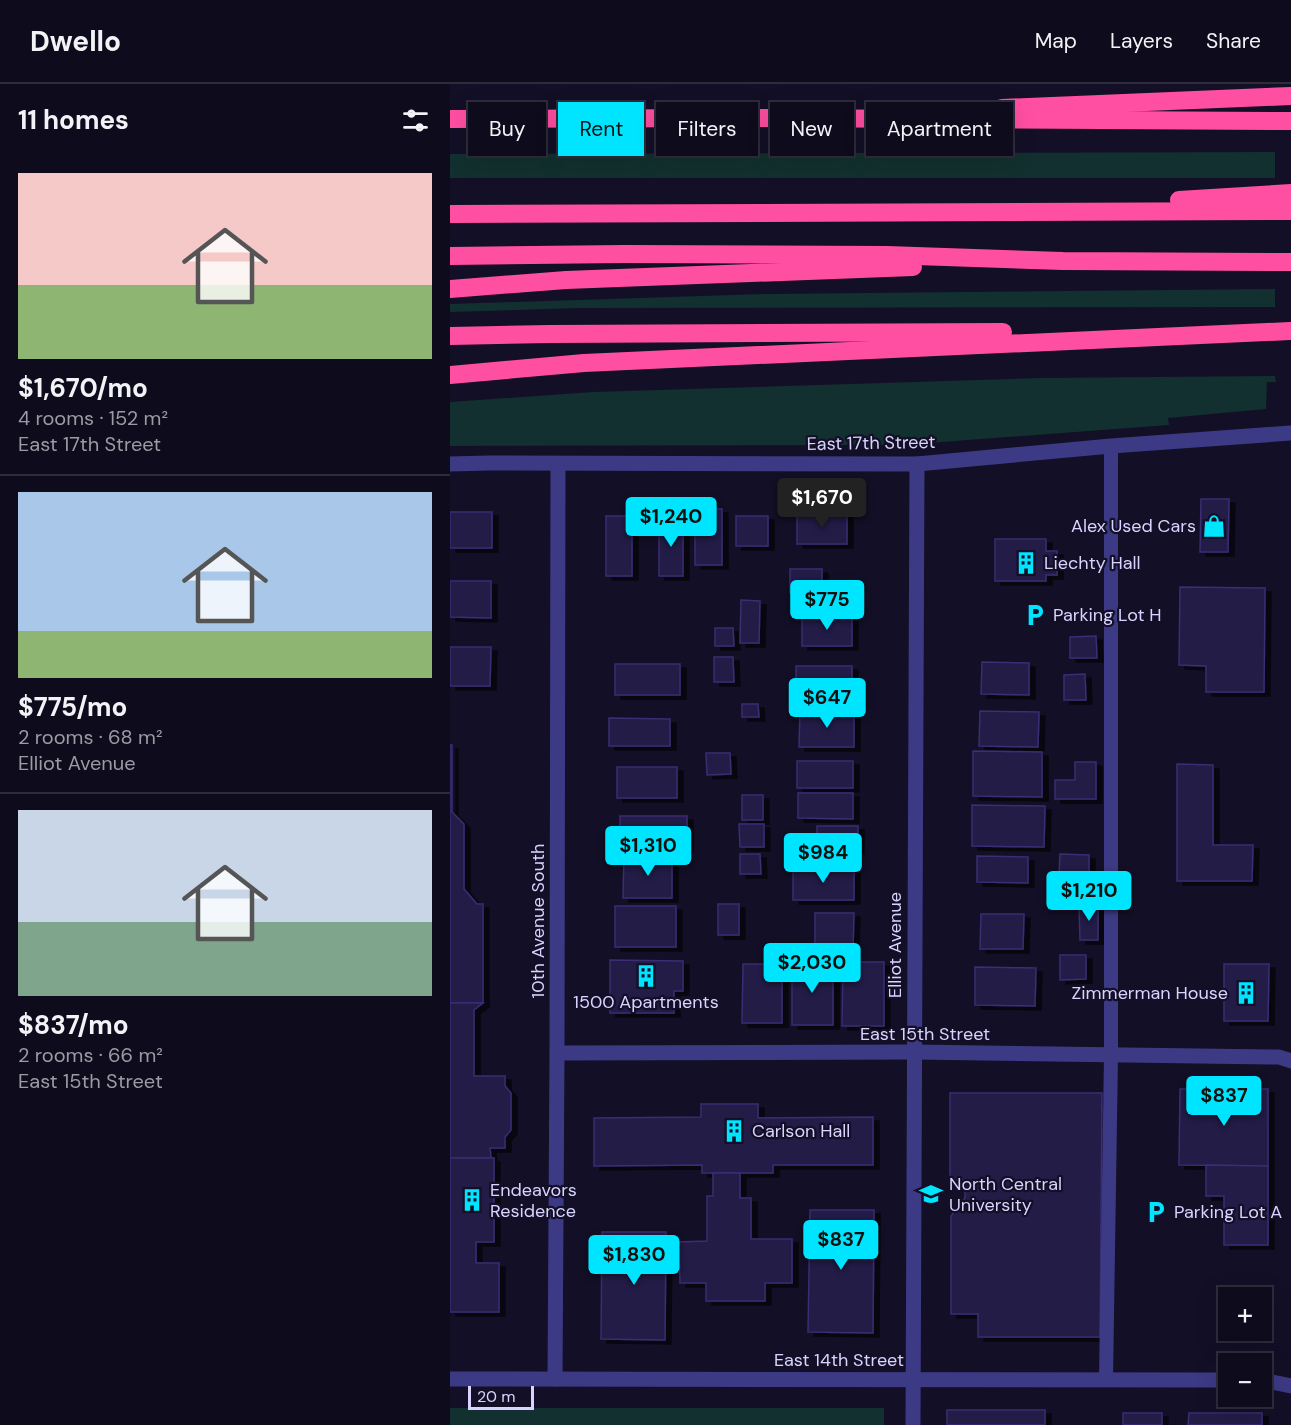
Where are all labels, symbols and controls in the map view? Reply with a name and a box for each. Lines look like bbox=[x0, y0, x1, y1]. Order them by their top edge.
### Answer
text: Dwello bbox=[30, 23, 121, 60]
text: Map bbox=[1035, 27, 1077, 55]
text: Layers bbox=[1110, 27, 1173, 55]
text: Share bbox=[1206, 27, 1261, 55]
chip: Buy bbox=[468, 102, 546, 156]
chip: Rent bbox=[558, 102, 644, 156]
chip: Filters bbox=[656, 102, 758, 156]
chip: New bbox=[770, 102, 854, 156]
chip: Apartment bbox=[866, 102, 1013, 156]
text: 11 homes bbox=[18, 103, 129, 137]
icon: filters bbox=[399, 104, 432, 137]
icon: home bbox=[171, 212, 279, 320]
text: $1,670/mo bbox=[18, 371, 148, 405]
text: 4 rooms · 152 m² bbox=[18, 405, 168, 431]
street label: East 17th Street bbox=[806, 430, 936, 456]
text: East 17th Street bbox=[18, 431, 161, 457]
pin: $1,670 bbox=[773, 478, 871, 529]
text: $1,670 bbox=[791, 484, 853, 510]
pin: $1,240 bbox=[622, 497, 720, 548]
text: $1,240 bbox=[640, 503, 702, 529]
shop icon: Alex Used Cars bbox=[1201, 513, 1227, 539]
place label: Alex Used Cars bbox=[1071, 514, 1196, 538]
icon: home bbox=[171, 531, 279, 639]
building icon: Liechty Hall bbox=[1013, 550, 1039, 576]
place label: Liechty Hall bbox=[1044, 551, 1141, 575]
pin: $775 bbox=[791, 580, 863, 631]
text: $775 bbox=[804, 586, 850, 612]
parking icon: Parking Lot H bbox=[1022, 602, 1048, 628]
place label: Parking Lot H bbox=[1053, 603, 1162, 627]
pin: $647 bbox=[791, 678, 863, 729]
text: $647 bbox=[803, 684, 851, 710]
text: $775/mo bbox=[18, 690, 127, 724]
text: 2 rooms · 68 m² bbox=[18, 724, 163, 750]
text: Elliot Avenue bbox=[18, 750, 136, 776]
pin: $1,310 bbox=[599, 826, 697, 877]
text: $1,310 bbox=[619, 832, 677, 858]
pin: $984 bbox=[787, 833, 859, 884]
text: $984 bbox=[798, 839, 848, 865]
street label: 10th Avenue South bbox=[526, 844, 550, 998]
icon: home bbox=[171, 849, 279, 957]
pin: $1,210 bbox=[1040, 871, 1138, 922]
text: $1,210 bbox=[1060, 877, 1118, 903]
street label: Elliot Avenue bbox=[883, 892, 907, 998]
pin: $2,030 bbox=[763, 943, 861, 994]
text: $2,030 bbox=[778, 949, 846, 975]
building icon: 1500 Apartments bbox=[633, 963, 659, 989]
building icon: Zimmerman House bbox=[1233, 980, 1259, 1006]
place label: Zimmerman House bbox=[1072, 981, 1228, 1005]
place label: 1500 Apartments bbox=[573, 990, 719, 1014]
text: $837/mo bbox=[18, 1008, 129, 1042]
street label: East 15th Street bbox=[860, 1022, 990, 1046]
text: 2 rooms · 66 m² bbox=[18, 1042, 163, 1068]
text: East 15th Street bbox=[18, 1068, 163, 1094]
pin: $837 bbox=[1188, 1076, 1260, 1127]
text: $837 bbox=[1200, 1082, 1248, 1108]
building icon: Carlson Hall bbox=[721, 1118, 747, 1144]
place label: Carlson Hall bbox=[752, 1119, 850, 1143]
place label: North Central University bbox=[949, 1172, 1062, 1217]
place label: Endeavors Residence bbox=[490, 1178, 577, 1223]
school or university icon: North Central University bbox=[918, 1181, 944, 1207]
building icon: Endeavors Residence bbox=[459, 1187, 485, 1213]
parking icon: Parking Lot A bbox=[1143, 1199, 1169, 1225]
place label: Parking Lot A bbox=[1174, 1200, 1282, 1224]
pin: $837 bbox=[805, 1220, 877, 1271]
text: $837 bbox=[817, 1226, 865, 1252]
pin: $1,830 bbox=[585, 1235, 683, 1286]
text: $1,830 bbox=[602, 1241, 666, 1267]
map controls bbox=[1218, 1287, 1272, 1407]
button: + bbox=[1218, 1287, 1272, 1341]
street label: East 14th Street bbox=[774, 1348, 904, 1372]
button: − bbox=[1218, 1353, 1272, 1407]
scale bar bbox=[468, 1383, 534, 1410]
text: 20 m bbox=[477, 1386, 516, 1407]

